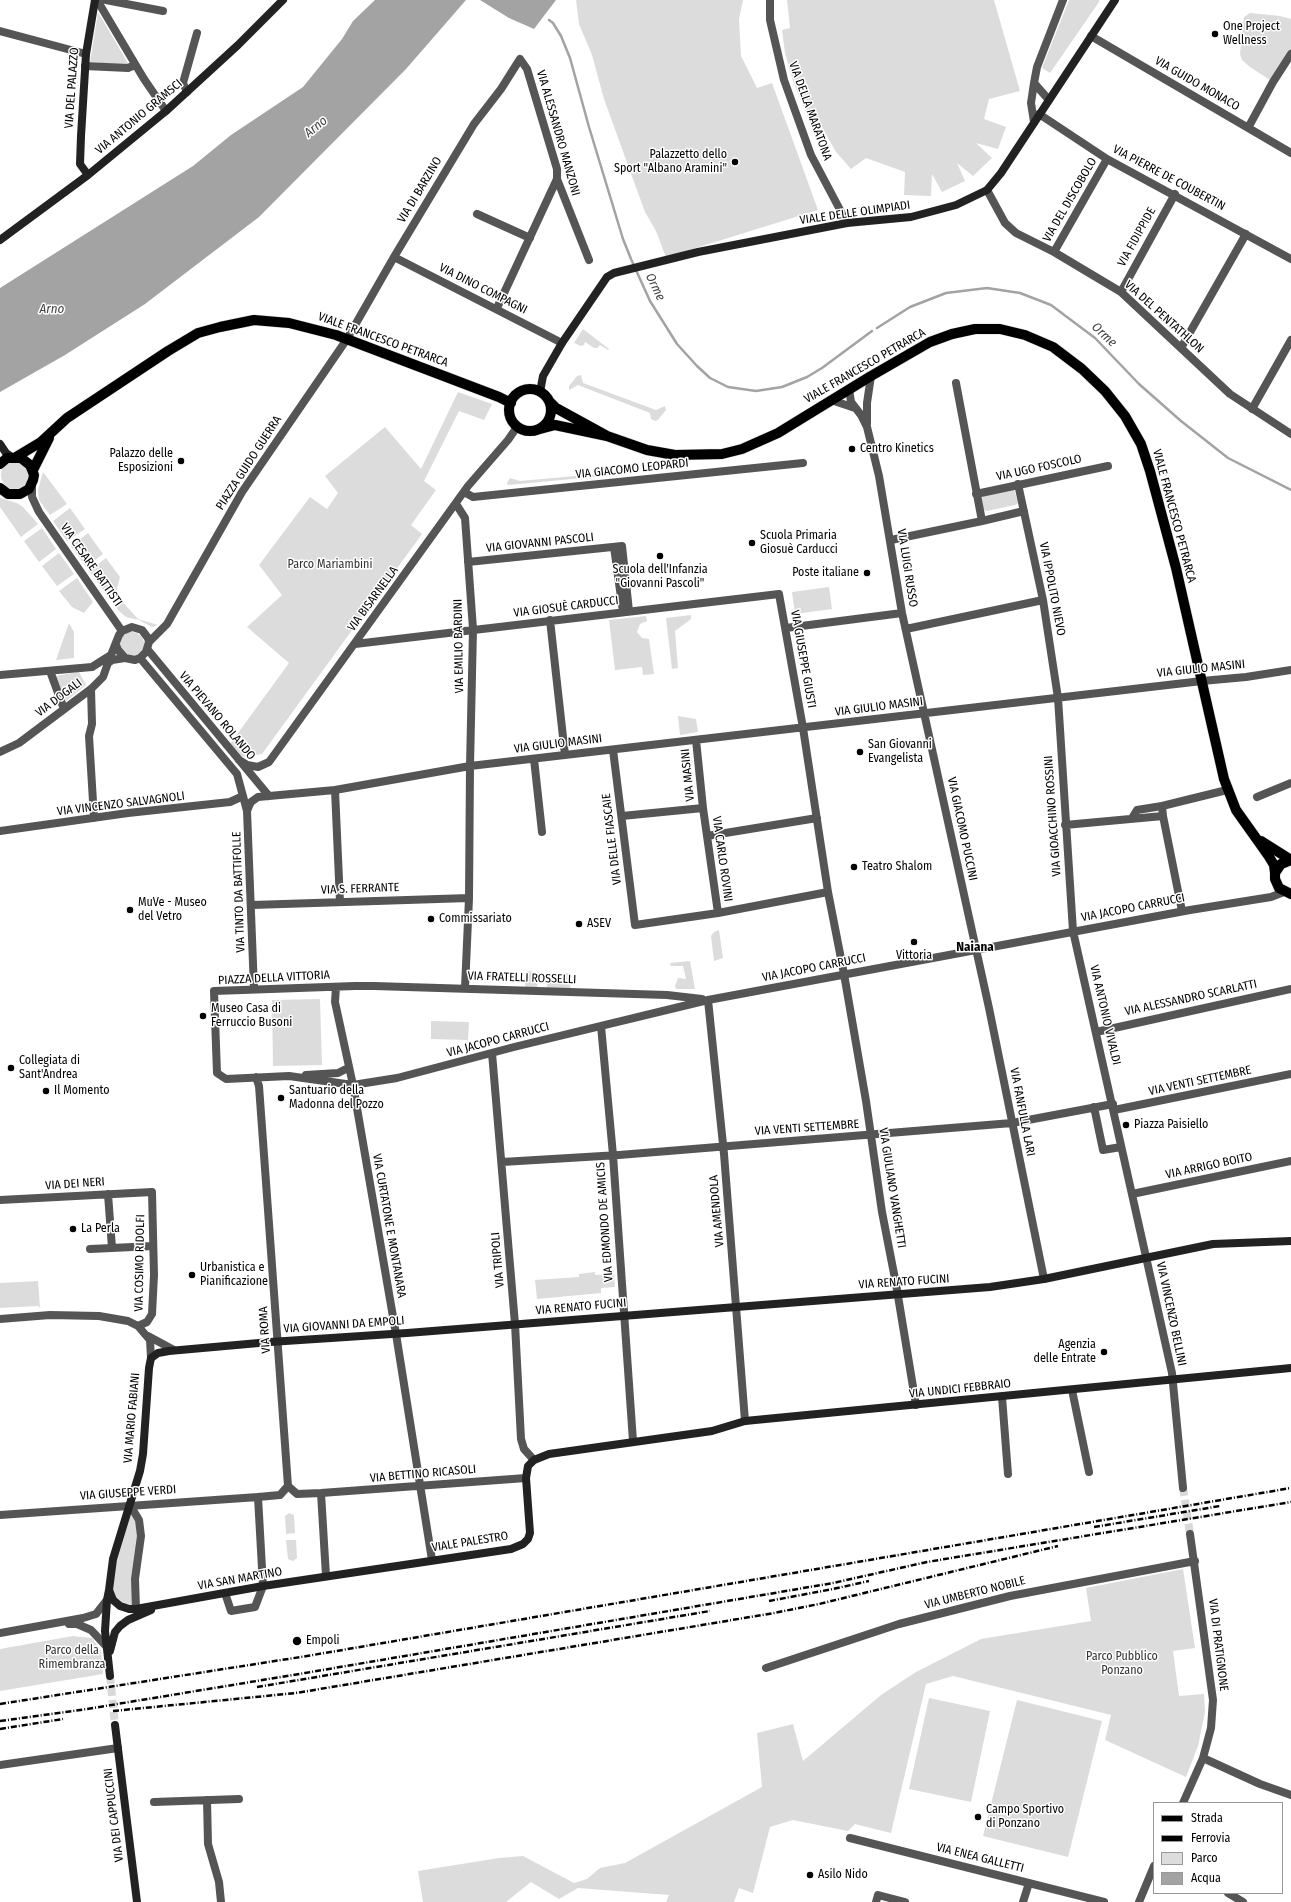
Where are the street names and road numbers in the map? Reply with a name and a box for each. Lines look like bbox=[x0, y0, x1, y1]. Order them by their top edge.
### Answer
street label: VIA DEL PALAZZO bbox=[62, 47, 82, 129]
street label: VIA GUIDO MONACO bbox=[1152, 54, 1242, 114]
street label: VIA DELLA MARATONA bbox=[785, 60, 835, 162]
street label: VIA ALESSANDRO MANZONI bbox=[533, 69, 583, 197]
street label: VIA ANTONIO GRAMSCI bbox=[93, 77, 185, 157]
street label: VIA PIERRE DE COUBERTIN bbox=[1110, 142, 1228, 214]
street label: VIA DI BARZINO bbox=[395, 154, 445, 226]
street label: VIA DEL DISCOBOLO bbox=[1040, 155, 1100, 245]
street label: VIALE DELLE OLIMPIADI bbox=[799, 198, 911, 228]
street label: VIA FIDIPPIDE bbox=[1115, 205, 1159, 269]
street label: VIA DINO COMPAGNI bbox=[437, 261, 529, 317]
street label: VIA DEL PENTATHLON bbox=[1122, 278, 1206, 356]
street label: VIALE FRANCESCO PETRARCA bbox=[316, 310, 450, 370]
street label: VIALE FRANCESCO PETRARCA bbox=[802, 325, 928, 407]
street label: PIAZZA GUIDO GUERRA bbox=[213, 413, 285, 513]
street label: VIALE FRANCESCO PETRARCA bbox=[1149, 448, 1199, 584]
street label: VIA UGO FOSCOLO bbox=[995, 452, 1083, 484]
street label: VIA GIACOMO LEOPARDI bbox=[575, 456, 689, 482]
street label: VIA CESARE BATTISTI bbox=[57, 521, 125, 609]
street label: VIA LUIGI RUSSO bbox=[894, 528, 920, 608]
street label: VIA GIOVANNI PASCOLI bbox=[485, 530, 595, 556]
street label: VIA IPPOLITO NIEVO bbox=[1036, 541, 1068, 637]
street label: VIA BISARNELLA bbox=[345, 564, 401, 634]
street label: VIA GIOSUÈ CARDUCCI bbox=[513, 593, 619, 621]
street label: VIA EMILIO BARDINI bbox=[451, 599, 467, 693]
street label: VIA GIUSEPPE GIUSTI bbox=[787, 609, 819, 709]
street label: VIA GIULIO MASINI bbox=[1156, 657, 1246, 681]
street label: VIA PIEVANO ROLANDO bbox=[176, 669, 258, 763]
street label: VIA DOGALI bbox=[33, 676, 85, 720]
street label: VIA GIULIO MASINI bbox=[834, 694, 924, 720]
street label: VIA GIULIO MASINI bbox=[513, 731, 603, 757]
street label: VIA MASINI bbox=[678, 748, 698, 802]
street label: VIA GIOACCHINO ROSSINI bbox=[1042, 755, 1064, 877]
street label: VIA GIACOMO PUCCINI bbox=[944, 776, 980, 882]
street label: VIA VINCENZO SALVAGNOLI bbox=[56, 789, 186, 819]
street label: VIA DELLE FIASCAIE bbox=[599, 793, 625, 885]
street label: VIA CARLO ROVINI bbox=[709, 815, 735, 903]
street label: VIA TINTO DA BATTIFOLLE bbox=[230, 831, 248, 953]
street label: VIA S. FERRANTE bbox=[321, 880, 399, 898]
street label: VIA JACOPO CARRUCCI bbox=[1080, 891, 1186, 925]
street label: VIA JACOPO CARRUCCI bbox=[761, 951, 867, 985]
street label: VIA ANTONIO VIVALDI bbox=[1086, 964, 1124, 1066]
street label: PIAZZA DELLA VITTORIA bbox=[218, 968, 330, 988]
street label: VIA FRATELLI ROSSELLI bbox=[467, 969, 577, 987]
street label: VIA ALESSANDRO SCARLATTI bbox=[1124, 977, 1258, 1019]
street label: VIA JACOPO CARRUCCI bbox=[445, 1019, 551, 1061]
street label: VIA VENTI SETTEMBRE bbox=[1147, 1063, 1253, 1099]
street label: VIA FANFULLA LARI bbox=[1006, 1066, 1038, 1158]
street label: VIA VENTI SETTEMBRE bbox=[754, 1117, 860, 1139]
street label: VIA GIULIANO VANGHETTI bbox=[875, 1127, 909, 1249]
street label: VIA ARRIGO BOITO bbox=[1164, 1150, 1254, 1182]
street label: VIA CURTATONE E MONTANARA bbox=[369, 1153, 409, 1299]
street label: VIA EDMONDO DE AMICIS bbox=[594, 1162, 616, 1282]
street label: VIA AMENDOLA bbox=[707, 1174, 727, 1248]
street label: VIA DEI NERI bbox=[45, 1175, 105, 1193]
street label: VIA COSIMO RIDOLFI bbox=[132, 1214, 148, 1312]
street label: VIA TRIPOLI bbox=[488, 1232, 508, 1288]
street label: VIA VINCENZO BELLINI bbox=[1153, 1261, 1189, 1367]
street label: VIA RENATO FUCINI bbox=[858, 1272, 950, 1292]
street label: VIA RENATO FUCINI bbox=[535, 1296, 627, 1318]
street label: VIA ROMA bbox=[256, 1306, 274, 1354]
street label: VIA GIOVANNI DA EMPOLI bbox=[283, 1314, 405, 1336]
street label: VIA MARIO FABIANI bbox=[121, 1372, 143, 1464]
street label: VIA UNDICI FEBBRAIO bbox=[908, 1376, 1012, 1402]
street label: VIA BETTINO RICASOLI bbox=[369, 1462, 477, 1486]
street label: VIA GIUSEPPE VERDI bbox=[79, 1482, 177, 1504]
street label: VIALE PALESTRO bbox=[431, 1529, 509, 1555]
street label: VIA SAN MARTINO bbox=[197, 1564, 283, 1594]
street label: VIA UMBERTO NOBILE bbox=[923, 1574, 1027, 1612]
street label: VIA DI PRATIGNONE bbox=[1205, 1598, 1231, 1692]
street label: VIA DEI CAPPUCCINI bbox=[101, 1767, 127, 1863]
street label: VIA ENEA GALLETTI bbox=[935, 1840, 1025, 1876]

